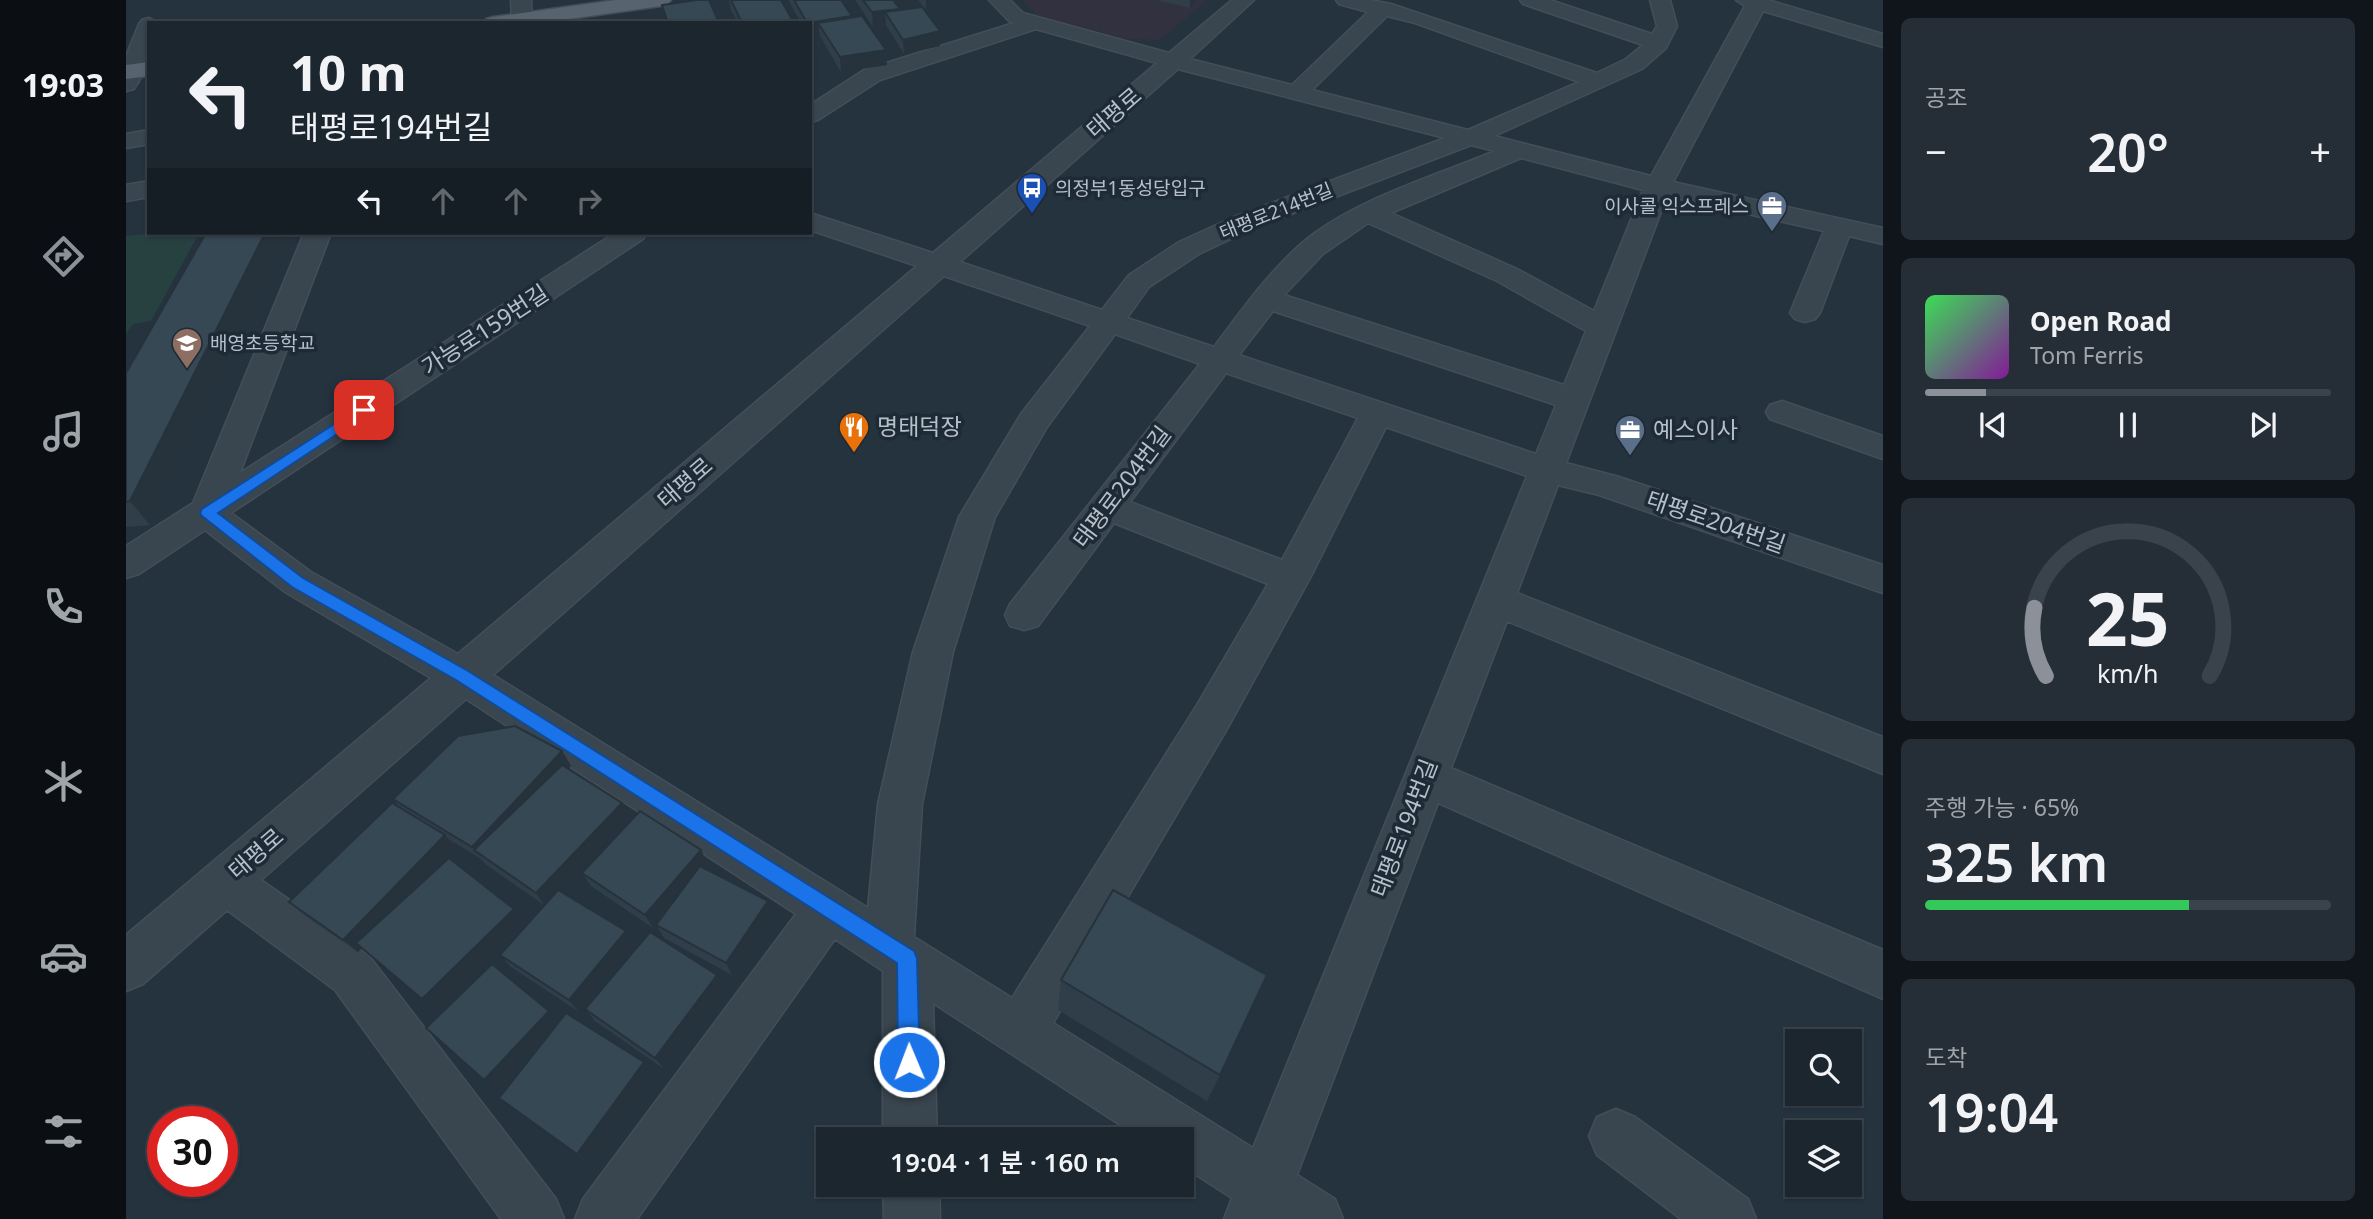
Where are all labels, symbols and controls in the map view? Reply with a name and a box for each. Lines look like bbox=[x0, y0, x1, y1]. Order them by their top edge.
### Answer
text: 10 m bbox=[290, 39, 407, 105]
icon: left bbox=[175, 49, 266, 140]
text: 19:03 bbox=[22, 63, 104, 106]
street label: 태평로 bbox=[1079, 79, 1148, 145]
text: 공조 bbox=[1925, 81, 1967, 113]
text: 태평로194번길 bbox=[290, 105, 492, 148]
text: 20° bbox=[2087, 116, 2169, 187]
text: − bbox=[1925, 125, 1947, 177]
text: + bbox=[2309, 125, 2331, 177]
bus stop icon: 의정부1동성당입구 bbox=[1015, 171, 1049, 215]
place label: 의정부1동성당입구 bbox=[1055, 175, 1206, 201]
street label: 태평로214번길 bbox=[1215, 176, 1337, 246]
icon: left bbox=[351, 182, 389, 220]
icon: ahead bbox=[424, 182, 462, 220]
icon: ahead bbox=[497, 182, 535, 220]
icon: right bbox=[570, 182, 608, 220]
office icon: 이사콜 익스프레스 bbox=[1755, 189, 1789, 233]
place label: 이사콜 익스프레스 bbox=[1604, 193, 1749, 219]
icon: directions bbox=[39, 232, 88, 281]
street label: 가능로159번길 bbox=[415, 276, 554, 382]
text: Open Road bbox=[2030, 303, 2172, 339]
school or university icon: 배영초등학교 bbox=[170, 326, 204, 370]
place label: 배영초등학교 bbox=[210, 330, 315, 356]
text: Tom Ferris bbox=[2030, 339, 2143, 371]
pin bbox=[334, 380, 394, 440]
icon: arrive bbox=[345, 391, 383, 429]
icon: previous bbox=[1974, 406, 2012, 444]
icon: pause bbox=[2109, 406, 2147, 444]
icon: next bbox=[2244, 406, 2282, 444]
icon: music bbox=[39, 407, 88, 456]
restaurant icon: 명태덕장 bbox=[837, 410, 871, 454]
place label: 명태덕장 bbox=[877, 410, 962, 442]
office icon: 예스이사 bbox=[1613, 413, 1647, 457]
place label: 예스이사 bbox=[1653, 413, 1738, 445]
street label: 태평로204번길 bbox=[1065, 419, 1178, 554]
street label: 태평로 bbox=[650, 449, 719, 515]
street label: 태평로204번길 bbox=[1642, 482, 1790, 560]
text: 25 bbox=[2086, 568, 2170, 667]
icon: phone bbox=[39, 582, 88, 631]
text: km/h bbox=[2097, 655, 2159, 689]
street label: 태평로194번길 bbox=[1362, 754, 1444, 901]
icon: climate bbox=[39, 757, 88, 806]
text: 주행 가능 · 65% bbox=[1925, 791, 2079, 823]
street label: 태평로 bbox=[221, 820, 290, 886]
text: 325 km bbox=[1925, 826, 2108, 897]
icon: car bbox=[39, 932, 88, 981]
position arrow bbox=[872, 1025, 946, 1099]
map controls bbox=[1785, 1029, 1862, 1197]
button: search bbox=[1785, 1029, 1862, 1106]
text: 도착 bbox=[1925, 1041, 1967, 1073]
text: 19:04 bbox=[1925, 1076, 2058, 1147]
speed limit sign: 30 bbox=[147, 1106, 238, 1197]
icon: filters bbox=[39, 1107, 88, 1156]
button: layers bbox=[1785, 1120, 1862, 1197]
text: 19:04 · 1 분 · 160 m bbox=[890, 1144, 1120, 1180]

